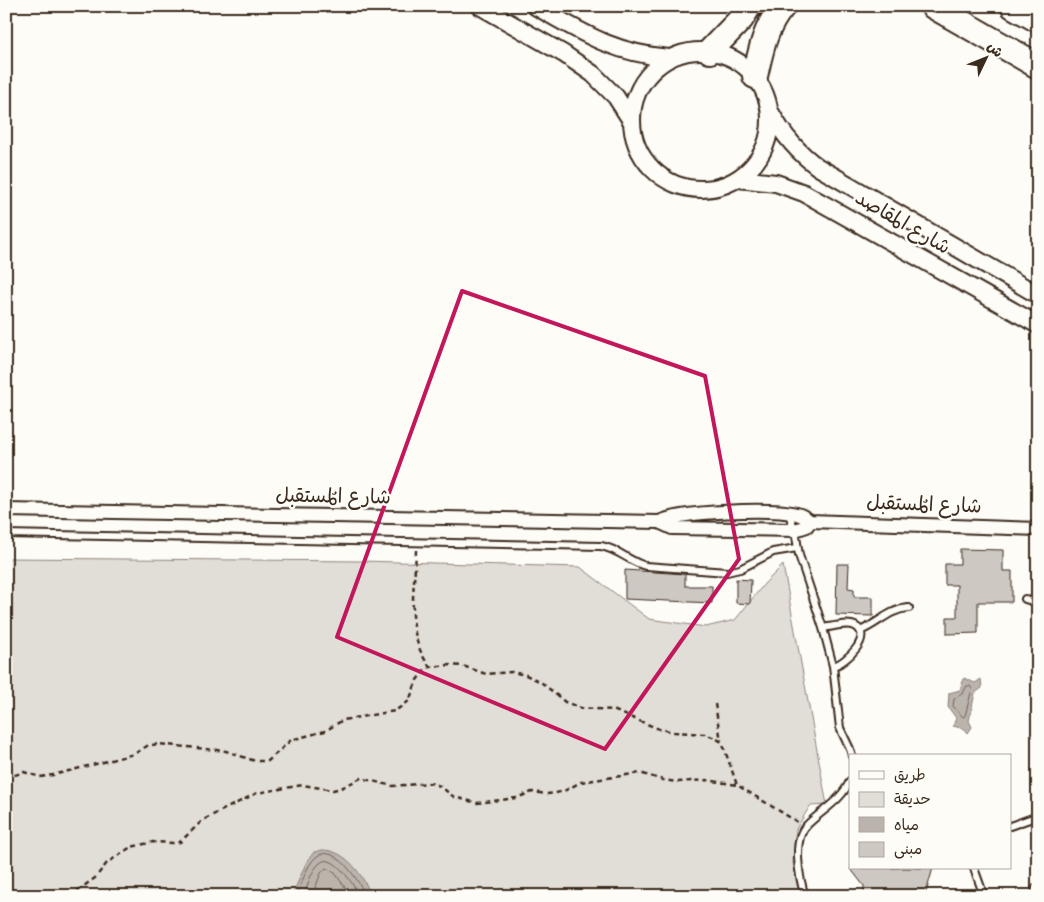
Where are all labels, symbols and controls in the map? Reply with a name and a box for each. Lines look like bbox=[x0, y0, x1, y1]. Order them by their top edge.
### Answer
north arrow bbox=[962, 32, 1012, 82]
text: ش bbox=[981, 37, 1007, 63]
street label: شارع المقاصد bbox=[849, 185, 955, 263]
street label: شارع المُستقبل bbox=[275, 482, 391, 514]
street label: شارع المُستقبل bbox=[866, 489, 982, 523]
legend bbox=[849, 754, 1012, 870]
text: طريق bbox=[894, 765, 926, 787]
text: حديقة bbox=[894, 789, 931, 811]
text: مياه bbox=[894, 815, 919, 837]
text: مبنى bbox=[894, 839, 922, 861]

